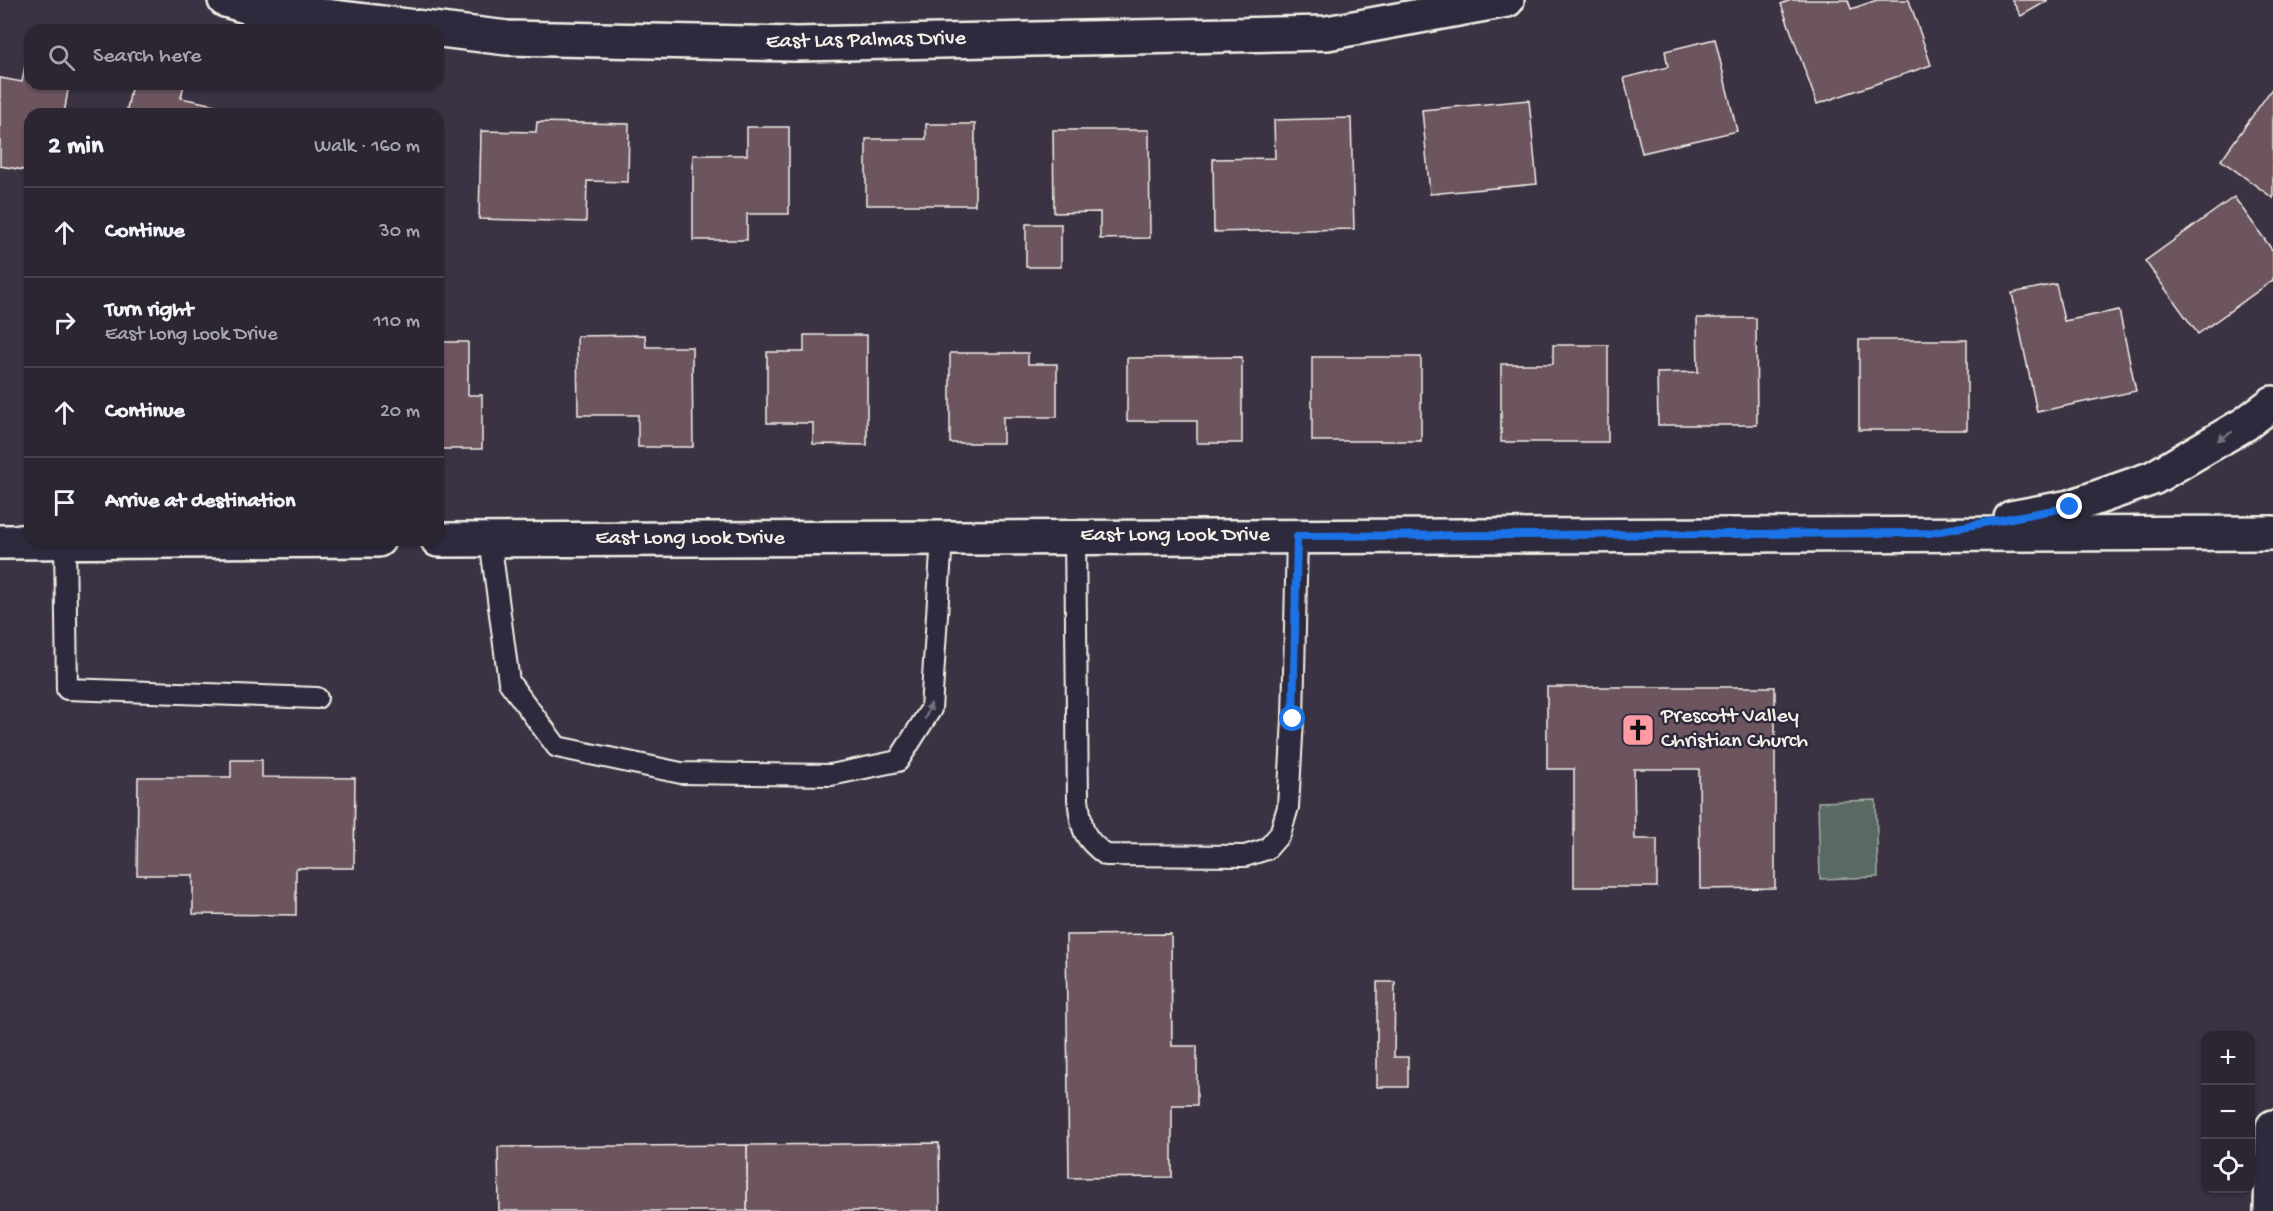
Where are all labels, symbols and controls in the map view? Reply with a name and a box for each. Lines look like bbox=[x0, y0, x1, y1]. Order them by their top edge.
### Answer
search box bbox=[24, 24, 444, 90]
street label: East Las Palmas Drive bbox=[766, 26, 967, 56]
icon: search bbox=[45, 41, 78, 74]
text: Search here bbox=[93, 44, 201, 70]
text: 2 min bbox=[48, 132, 103, 163]
text: Walk · 160 m bbox=[314, 136, 420, 159]
icon: ahead bbox=[48, 216, 81, 249]
text: Continue bbox=[105, 219, 185, 245]
text: 30 m bbox=[379, 221, 420, 244]
text: Turn right bbox=[105, 298, 193, 324]
icon: right bbox=[48, 306, 81, 339]
text: 110 m bbox=[374, 311, 420, 334]
text: East Long Look Drive bbox=[105, 324, 277, 347]
icon: ahead bbox=[48, 396, 81, 429]
text: Continue bbox=[105, 399, 185, 425]
text: 20 m bbox=[380, 401, 420, 424]
one-way arrow bbox=[2217, 431, 2233, 442]
icon: arrive bbox=[48, 486, 81, 519]
text: Arrive at destination bbox=[105, 489, 295, 515]
route end bbox=[2056, 493, 2082, 519]
street label: East Long Look Drive bbox=[1080, 523, 1271, 549]
street label: East Long Look Drive bbox=[595, 526, 786, 552]
one-way arrow bbox=[923, 702, 933, 720]
place label: Prescott Valley Christian Church bbox=[1660, 704, 1808, 755]
route start bbox=[1279, 705, 1305, 731]
church icon: Prescott Valley Christian Church bbox=[1620, 712, 1656, 748]
map controls bbox=[2201, 1031, 2255, 1193]
button: + bbox=[2201, 1031, 2255, 1085]
button: − bbox=[2201, 1085, 2255, 1139]
button: locate bbox=[2201, 1139, 2255, 1193]

